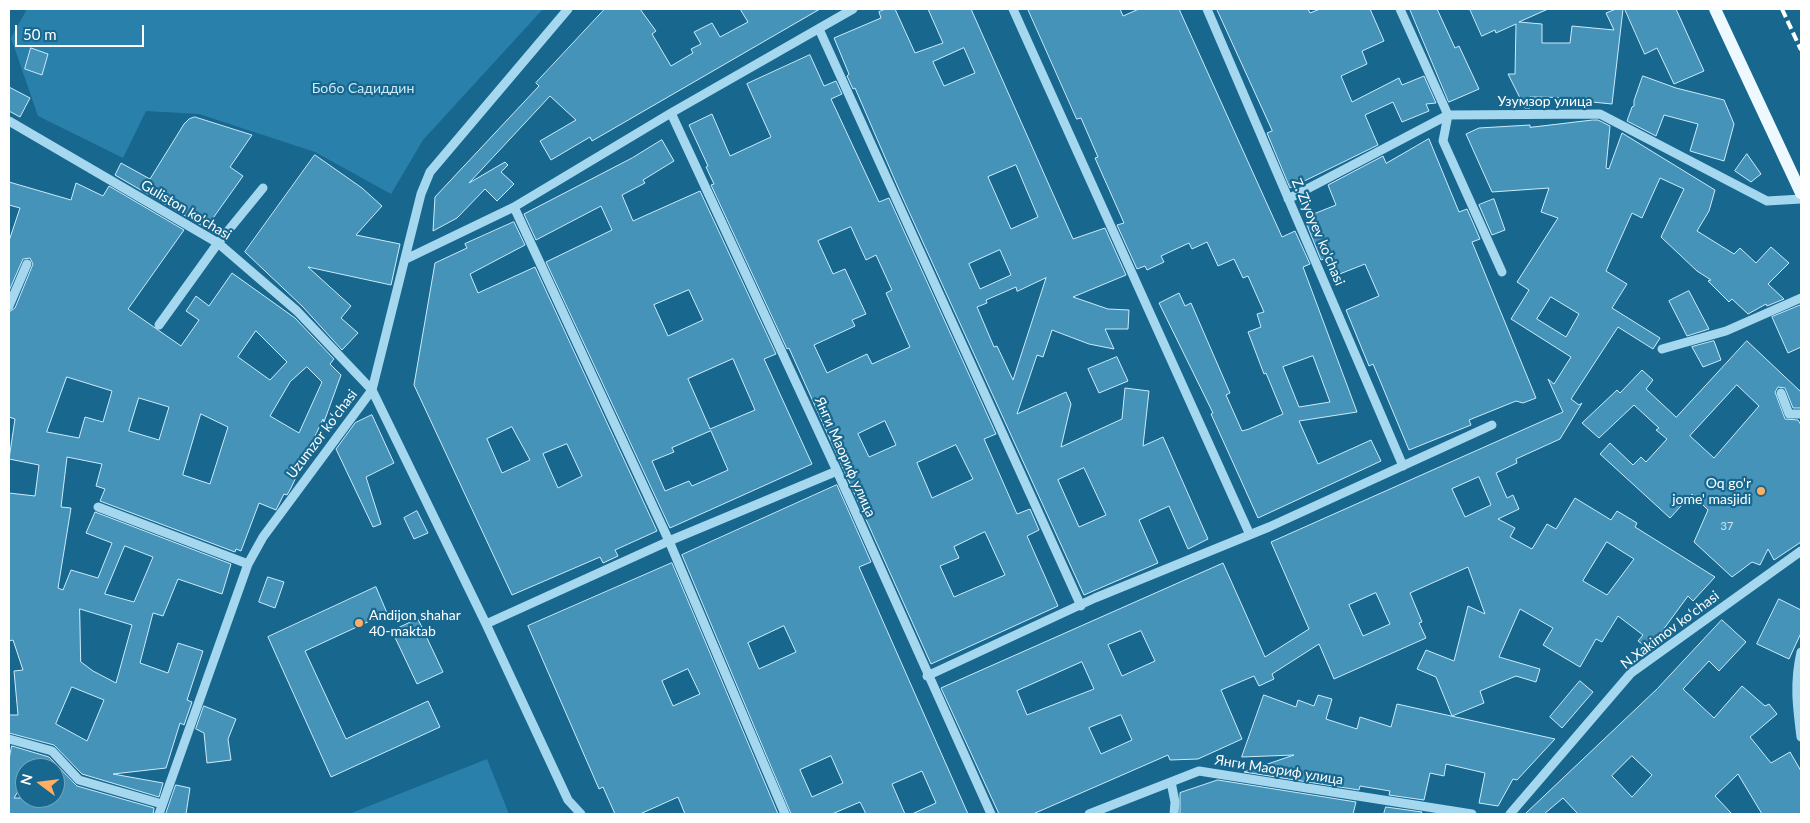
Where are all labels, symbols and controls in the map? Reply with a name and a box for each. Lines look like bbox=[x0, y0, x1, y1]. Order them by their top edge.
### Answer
scale bar bbox=[18, 15, 146, 47]
text: 50 m bbox=[23, 25, 57, 43]
park label: Бобо Садиддин bbox=[312, 80, 414, 96]
street label: Узумзор улица bbox=[1498, 93, 1592, 109]
street label: Guliston ko'chasi bbox=[138, 176, 234, 244]
street label: Z. Ziyoyev ko'chasi bbox=[1288, 176, 1348, 288]
street label: Uzumzor koʻchasi bbox=[283, 386, 361, 482]
street label: Янги Маориф улица bbox=[811, 394, 879, 520]
place label: Oq go'r jome' masjidi bbox=[1672, 475, 1751, 508]
marker: Oq go'r jome' masjidi bbox=[1755, 485, 1767, 497]
house number: 37 bbox=[1721, 519, 1733, 533]
street label: N.Xakimov koʻchasi bbox=[1617, 587, 1723, 673]
place label: Andijon shahar 40-maktab bbox=[369, 607, 461, 640]
marker: Andijon shahar 40-maktab bbox=[353, 617, 365, 629]
street label: Янги Маориф улица bbox=[1214, 752, 1344, 788]
north arrow bbox=[15, 758, 65, 808]
text: N bbox=[16, 772, 36, 787]

